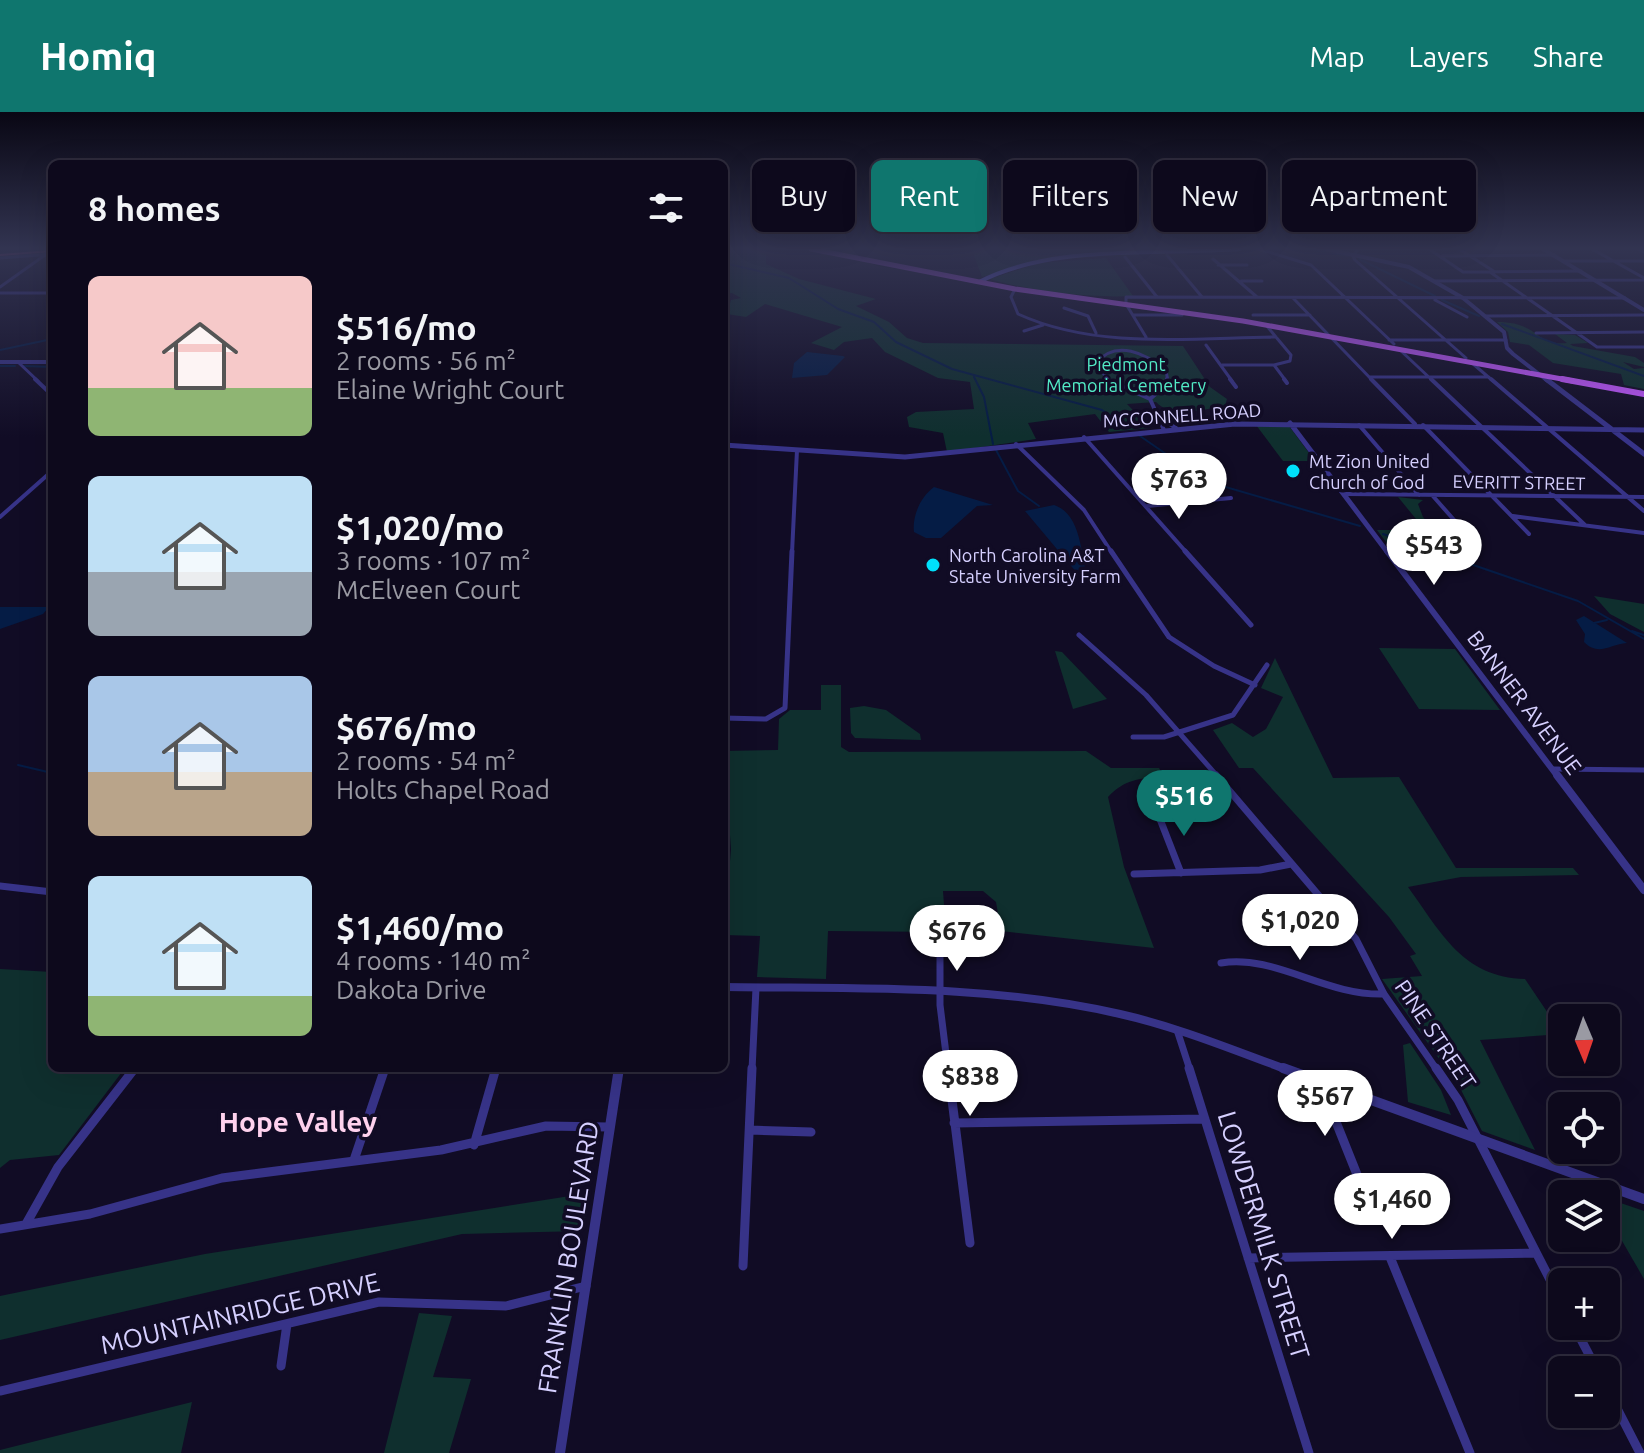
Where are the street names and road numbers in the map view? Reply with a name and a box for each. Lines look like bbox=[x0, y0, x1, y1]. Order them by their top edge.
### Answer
street label: MCCONNELL ROAD bbox=[1102, 399, 1262, 431]
street label: EVERITT STREET bbox=[1452, 471, 1586, 493]
street label: BANNER AVENUE bbox=[1463, 625, 1587, 779]
street label: PINE STREET bbox=[1390, 975, 1482, 1093]
street label: LOWDERMILK STREET bbox=[1212, 1107, 1316, 1363]
street label: FRANKLIN BOULEVARD bbox=[532, 1119, 604, 1395]
street label: MOUNTAINRIDGE DRIVE bbox=[98, 1267, 382, 1359]

